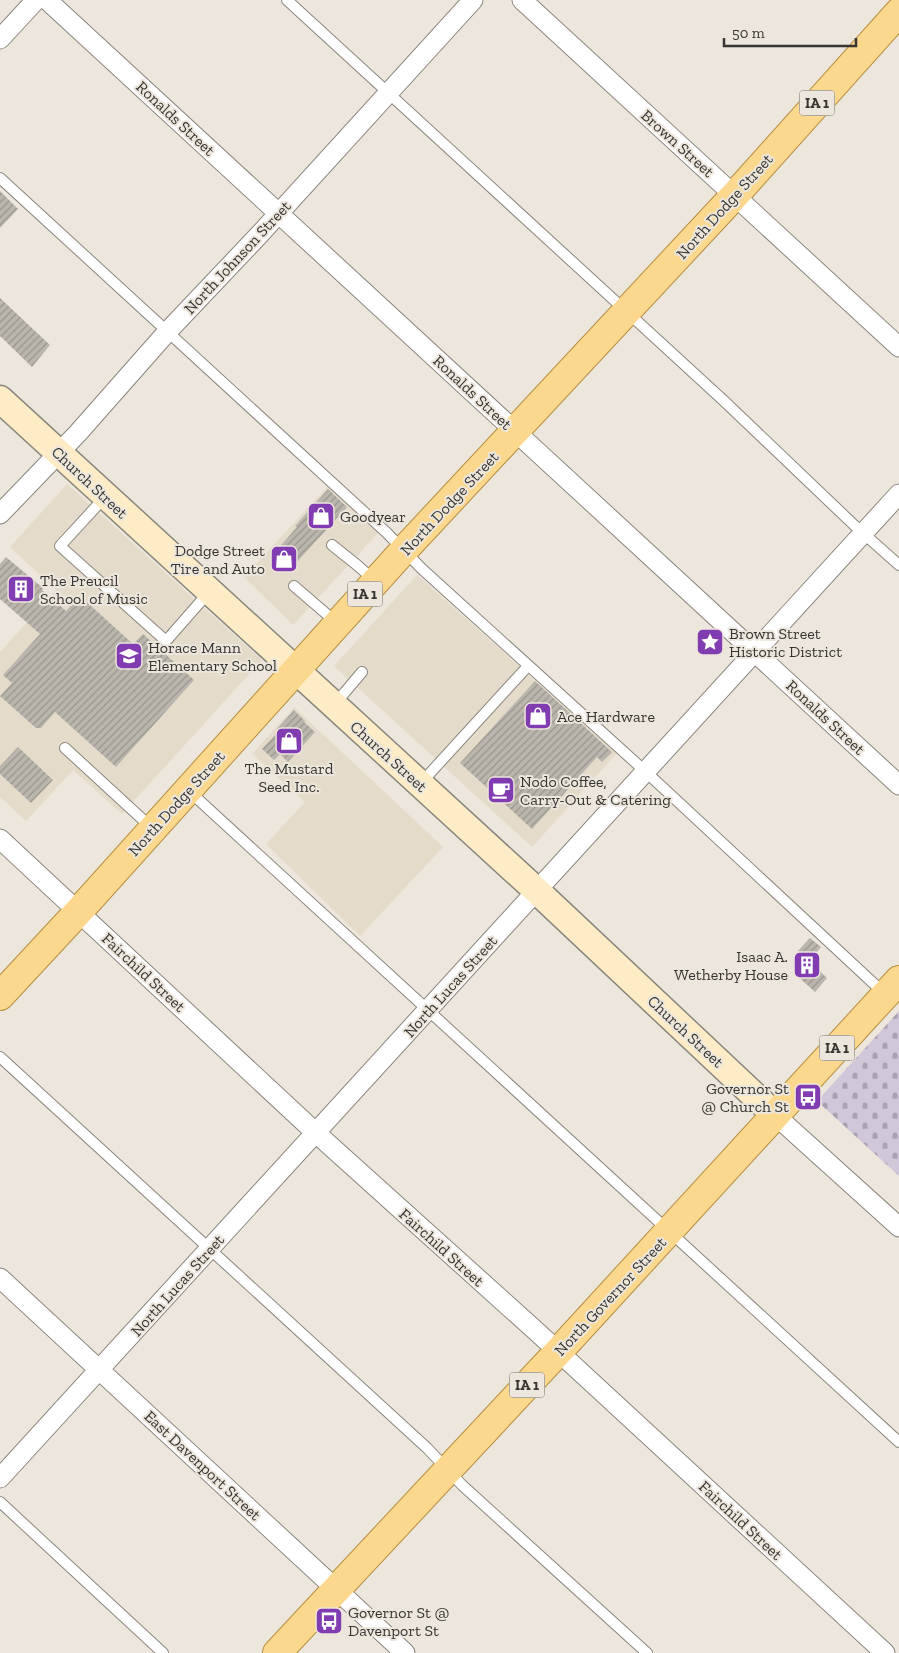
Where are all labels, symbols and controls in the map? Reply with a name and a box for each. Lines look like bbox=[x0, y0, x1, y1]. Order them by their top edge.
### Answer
scale bar bbox=[724, 15, 856, 47]
text: 50 m bbox=[732, 24, 765, 42]
street label: Ronalds Street bbox=[132, 77, 219, 160]
road number: IA 1 bbox=[800, 90, 834, 116]
street label: Brown Street bbox=[637, 106, 718, 181]
street label: North Dodge Street bbox=[672, 150, 777, 263]
street label: North Johnson Street bbox=[180, 197, 295, 318]
street label: Ronalds Street bbox=[429, 351, 516, 434]
street label: Church Street bbox=[48, 442, 132, 522]
street label: North Dodge Street bbox=[396, 447, 502, 559]
shop icon: Goodyear bbox=[306, 501, 336, 531]
place label: Goodyear bbox=[340, 507, 406, 526]
place label: Dodge Street Tire and Auto bbox=[171, 541, 265, 578]
shop icon: Dodge Street Tire and Auto bbox=[269, 544, 299, 574]
place label: The Preucil School of Music bbox=[40, 571, 148, 608]
building icon: The Preucil School of Music bbox=[6, 574, 36, 604]
road number: IA 1 bbox=[348, 582, 382, 606]
place label: Brown Street Historic District bbox=[729, 624, 842, 661]
place icon: Brown Street Historic District bbox=[695, 627, 725, 657]
place label: Horace Mann Elementary School bbox=[148, 638, 277, 675]
school or university icon: Horace Mann Elementary School bbox=[114, 641, 144, 671]
street label: Ronalds Street bbox=[782, 676, 869, 759]
shop icon: Ace Hardware bbox=[523, 701, 553, 731]
place label: Ace Hardware bbox=[557, 707, 655, 726]
street label: Church Street bbox=[346, 717, 431, 796]
shop icon: The Mustard Seed Inc. bbox=[274, 726, 304, 756]
street label: North Dodge Street bbox=[124, 747, 229, 860]
place label: The Mustard Seed Inc. bbox=[245, 759, 334, 796]
place label: Nodo Coffee, Carry-Out & Catering bbox=[520, 772, 671, 809]
cafe icon: Nodo Coffee, Carry-Out & Catering bbox=[486, 775, 516, 805]
street label: Fairchild Street bbox=[98, 929, 189, 1016]
street label: North Lucas Street bbox=[400, 932, 501, 1041]
place label: Isaac A. Wetherby House bbox=[674, 947, 788, 984]
building icon: Isaac A. Wetherby House bbox=[792, 950, 822, 980]
street label: Church Street bbox=[644, 991, 728, 1071]
road number: IA 1 bbox=[820, 1036, 854, 1060]
place label: Governor St @ Church St bbox=[702, 1079, 789, 1116]
bus stop icon: Governor St @ Church St bbox=[793, 1082, 823, 1112]
street label: Fairchild Street bbox=[395, 1204, 488, 1290]
street label: North Lucas Street bbox=[127, 1231, 228, 1340]
street label: North Governor Street bbox=[550, 1233, 670, 1360]
road number: IA 1 bbox=[510, 1372, 544, 1398]
street label: East Davenport Street bbox=[140, 1406, 265, 1524]
street label: Fairchild Street bbox=[695, 1477, 786, 1564]
place label: Governor St @ Davenport St bbox=[348, 1603, 449, 1640]
bus stop icon: Governor St @ Davenport St bbox=[314, 1606, 344, 1636]

